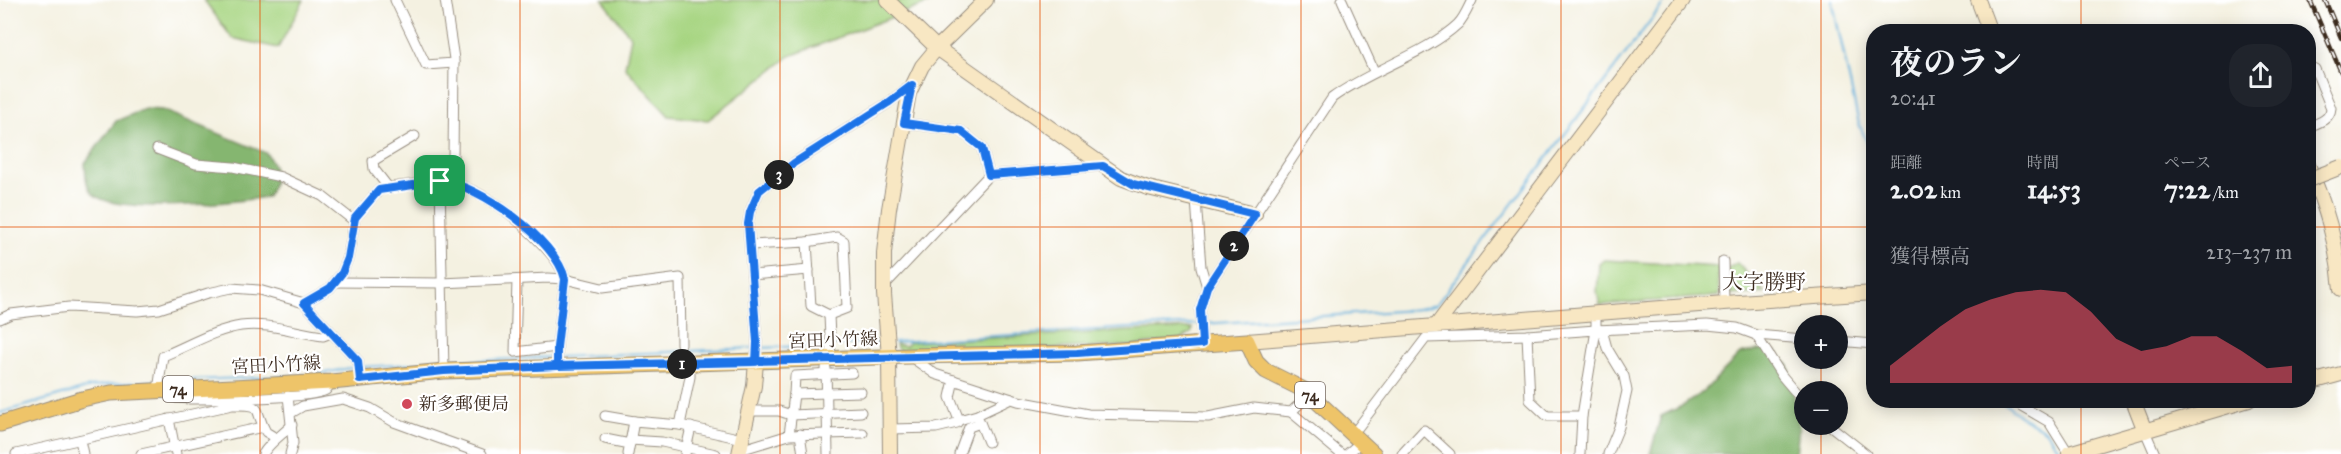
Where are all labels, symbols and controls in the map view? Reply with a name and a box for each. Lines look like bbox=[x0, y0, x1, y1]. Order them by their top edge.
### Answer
text: 夜のラン bbox=[1890, 43, 2022, 83]
button: share bbox=[2229, 44, 2292, 107]
text: 20:41 bbox=[1890, 86, 1936, 110]
text: 距離 bbox=[1890, 153, 1922, 172]
text: 時間 bbox=[2027, 153, 2059, 172]
text: ペース bbox=[2164, 153, 2211, 172]
pin bbox=[414, 155, 465, 206]
pin: 3 bbox=[764, 160, 794, 190]
icon: arrive bbox=[423, 164, 456, 197]
text: 3 bbox=[776, 165, 782, 184]
text: 2.02 bbox=[1890, 173, 1937, 205]
text: 14:53 bbox=[2027, 173, 2081, 205]
text: 7:22 bbox=[2164, 173, 2210, 205]
text: km bbox=[1937, 183, 1961, 202]
text: /km bbox=[2210, 183, 2239, 202]
pin: 2 bbox=[1219, 231, 1249, 261]
text: 2 bbox=[1230, 236, 1238, 255]
text: 213–237 m bbox=[2206, 240, 2292, 264]
text: 獲得標高 bbox=[1890, 244, 1970, 268]
district label: 大字勝野 bbox=[1722, 269, 1806, 295]
map controls bbox=[1794, 315, 1848, 435]
button: + bbox=[1794, 315, 1848, 369]
street label: 宮田小竹線 bbox=[788, 327, 878, 353]
pin: 1 bbox=[667, 349, 697, 379]
street label: 宮田小竹線 bbox=[230, 352, 322, 378]
text: 1 bbox=[679, 354, 685, 373]
road number: 74 bbox=[163, 376, 193, 402]
button: − bbox=[1794, 381, 1848, 435]
road number: 74 bbox=[1295, 382, 1325, 408]
place label: 新多郵便局 bbox=[419, 393, 509, 415]
marker: 新多郵便局 bbox=[400, 397, 414, 411]

